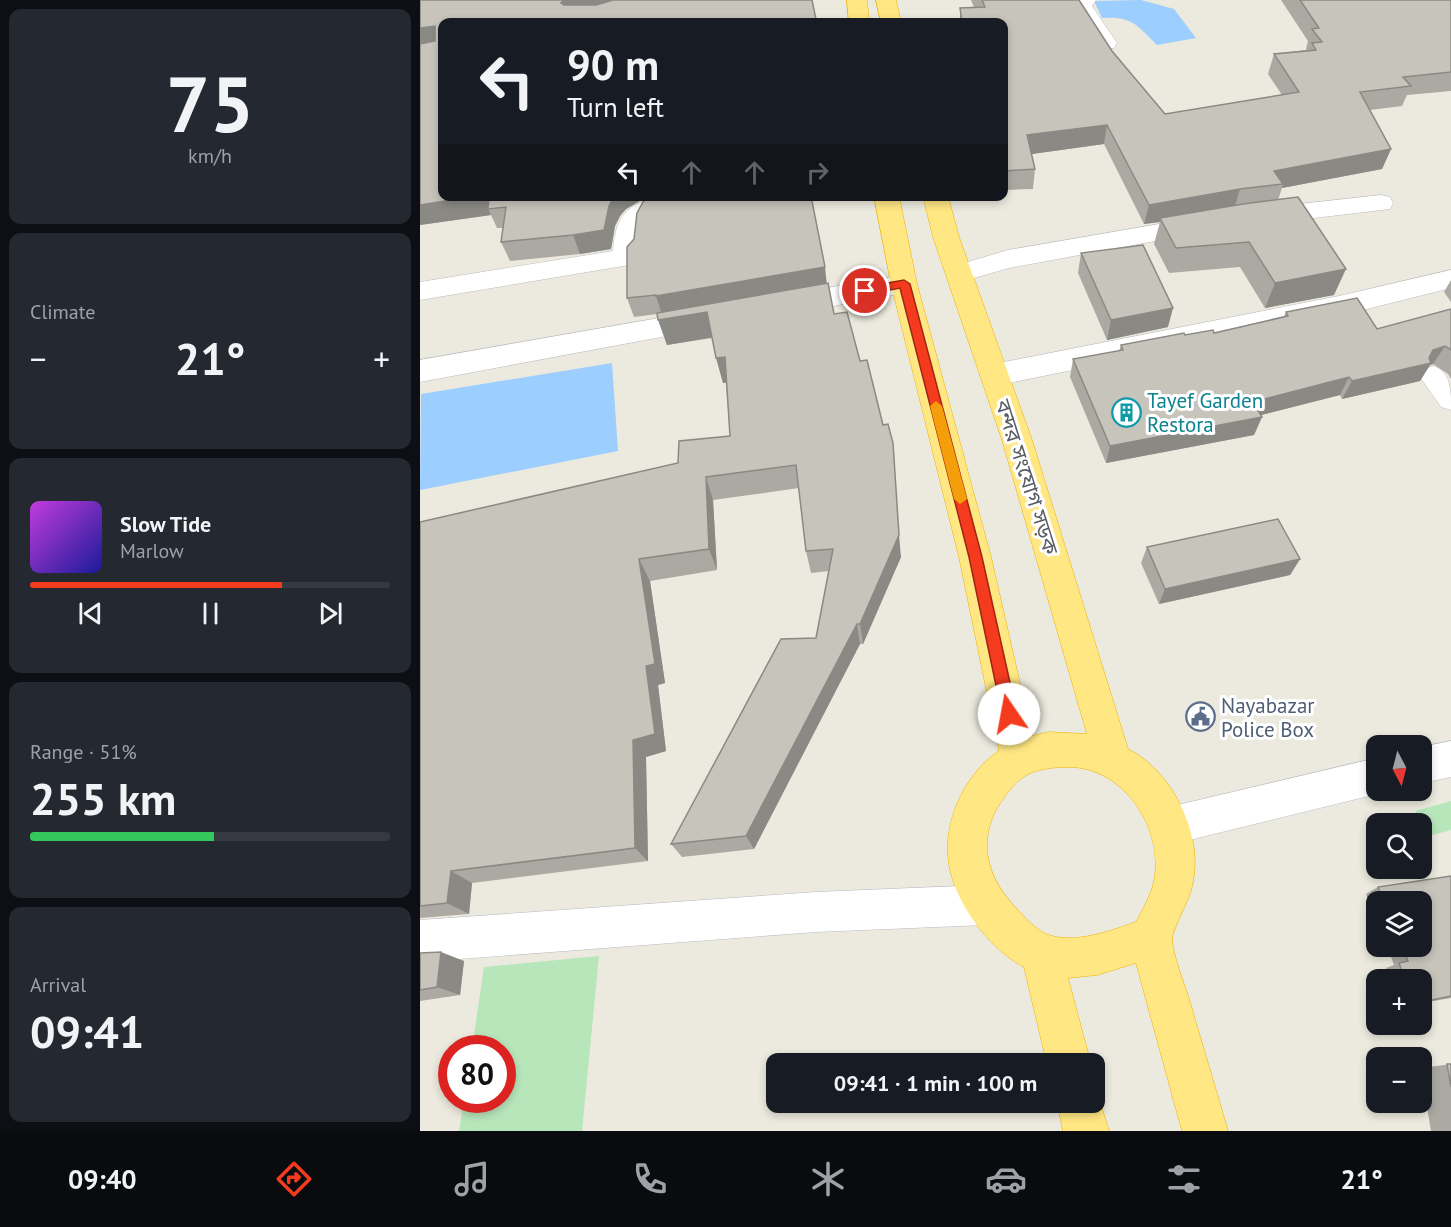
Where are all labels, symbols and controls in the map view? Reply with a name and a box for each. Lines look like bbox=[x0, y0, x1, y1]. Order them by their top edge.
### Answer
text: 90 m bbox=[567, 37, 659, 92]
icon: left bbox=[468, 42, 546, 120]
text: 75 bbox=[166, 53, 254, 154]
text: Turn left bbox=[567, 90, 664, 124]
text: km/h bbox=[188, 143, 232, 169]
icon: left bbox=[612, 156, 645, 189]
icon: ahead bbox=[675, 156, 708, 189]
icon: ahead bbox=[738, 156, 771, 189]
icon: right bbox=[801, 156, 834, 189]
pin bbox=[839, 265, 890, 316]
icon: arrive bbox=[848, 274, 881, 307]
text: Climate bbox=[30, 299, 96, 325]
text: 21° bbox=[175, 329, 245, 387]
text: − bbox=[30, 337, 47, 380]
text: + bbox=[373, 337, 390, 380]
place label: Tayef Garden Restora bbox=[1147, 387, 1263, 438]
street label: বন্দর সংযোগ সড়ক bbox=[989, 395, 1065, 559]
building icon: Tayef Garden Restora bbox=[1110, 396, 1142, 428]
text: Slow Tide bbox=[120, 510, 211, 538]
text: Marlow bbox=[120, 538, 184, 564]
icon: previous bbox=[74, 597, 107, 630]
icon: pause bbox=[194, 597, 227, 630]
icon: next bbox=[314, 597, 347, 630]
position arrow bbox=[977, 682, 1041, 746]
place label: Nayabazar Police Box bbox=[1221, 692, 1314, 743]
public building icon: Nayabazar Police Box bbox=[1184, 701, 1216, 733]
north arrow bbox=[1366, 735, 1432, 801]
map controls bbox=[1366, 735, 1432, 1113]
text: Range · 51% bbox=[30, 739, 137, 765]
text: 255 km bbox=[30, 769, 176, 827]
button: search bbox=[1366, 813, 1432, 879]
button: layers bbox=[1366, 891, 1432, 957]
button: + bbox=[1366, 969, 1432, 1035]
text: Arrival bbox=[30, 972, 86, 998]
text: 09:41 bbox=[30, 1002, 144, 1060]
speed limit sign: 80 bbox=[438, 1035, 516, 1113]
button: − bbox=[1366, 1047, 1432, 1113]
text: 09:41 · 1 min · 100 m bbox=[834, 1069, 1037, 1097]
icon: directions bbox=[273, 1158, 315, 1200]
icon: music bbox=[451, 1158, 493, 1200]
icon: phone bbox=[629, 1158, 671, 1200]
icon: climate bbox=[807, 1158, 849, 1200]
icon: car bbox=[985, 1158, 1027, 1200]
icon: filters bbox=[1163, 1158, 1205, 1200]
text: 09:40 bbox=[68, 1162, 137, 1196]
text: 21° bbox=[1341, 1162, 1383, 1196]

